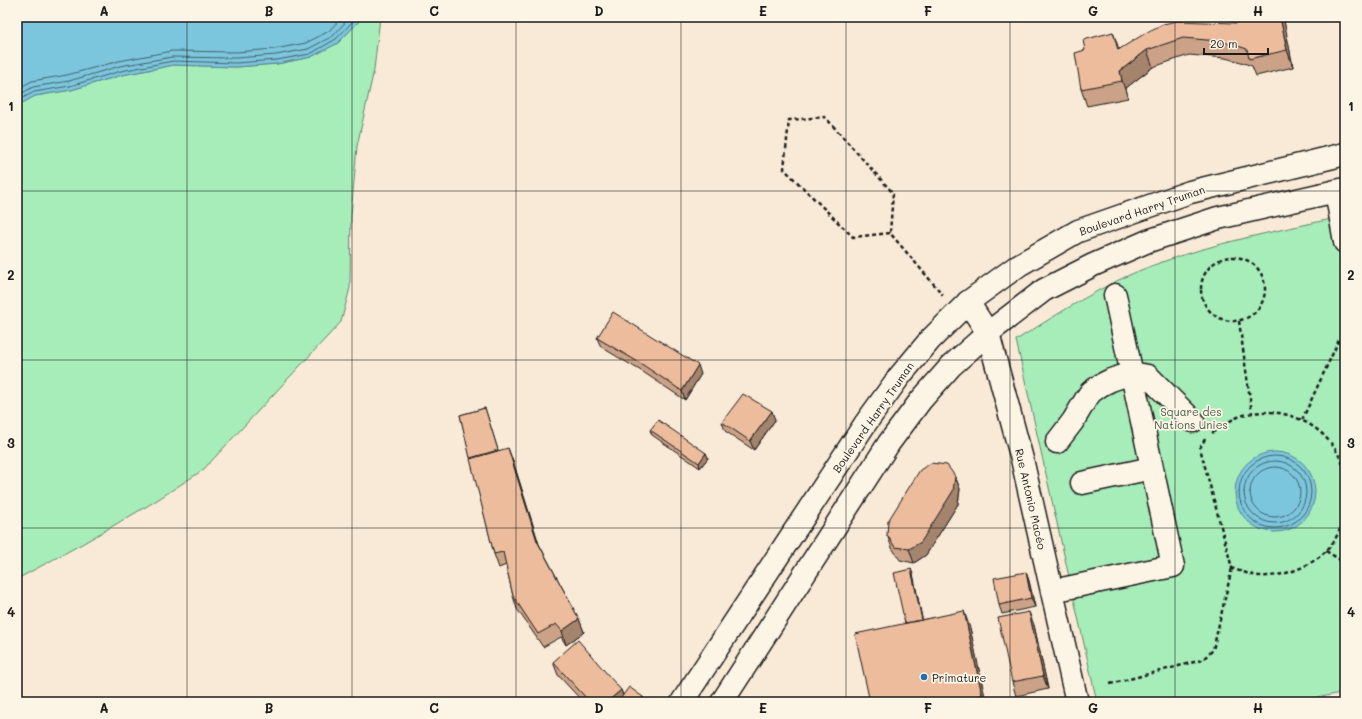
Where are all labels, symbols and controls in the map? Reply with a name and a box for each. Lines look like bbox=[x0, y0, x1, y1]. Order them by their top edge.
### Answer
text: A bbox=[99, 2, 109, 19]
text: B bbox=[265, 2, 274, 19]
text: C bbox=[429, 2, 439, 19]
text: D bbox=[594, 2, 604, 19]
text: E bbox=[759, 2, 767, 19]
text: F bbox=[924, 2, 932, 19]
text: G bbox=[1088, 2, 1098, 19]
text: H bbox=[1253, 2, 1263, 19]
scale bar bbox=[1204, 30, 1268, 56]
text: 20 m bbox=[1210, 35, 1238, 51]
text: 1 bbox=[8, 97, 14, 114]
text: 1 bbox=[1348, 97, 1354, 114]
street label: Boulevard Harry Truman bbox=[1077, 181, 1207, 239]
text: 2 bbox=[7, 266, 15, 283]
text: 2 bbox=[1347, 266, 1355, 283]
street label: Boulevard Harry Truman bbox=[829, 359, 917, 475]
park label: Square des Nations Unies bbox=[1154, 404, 1228, 432]
text: 3 bbox=[7, 434, 15, 451]
text: 3 bbox=[1347, 434, 1355, 451]
street label: Rue Antonio Macéo bbox=[1012, 447, 1050, 552]
text: 4 bbox=[7, 603, 15, 620]
text: 4 bbox=[1347, 603, 1355, 620]
place label: Primature bbox=[932, 670, 987, 685]
marker: Primature bbox=[919, 672, 929, 682]
text: A bbox=[99, 699, 109, 716]
text: B bbox=[265, 699, 274, 716]
text: C bbox=[429, 699, 439, 716]
text: D bbox=[594, 699, 604, 716]
text: E bbox=[759, 699, 767, 716]
text: F bbox=[924, 699, 932, 716]
text: G bbox=[1088, 699, 1098, 716]
text: H bbox=[1253, 699, 1263, 716]

